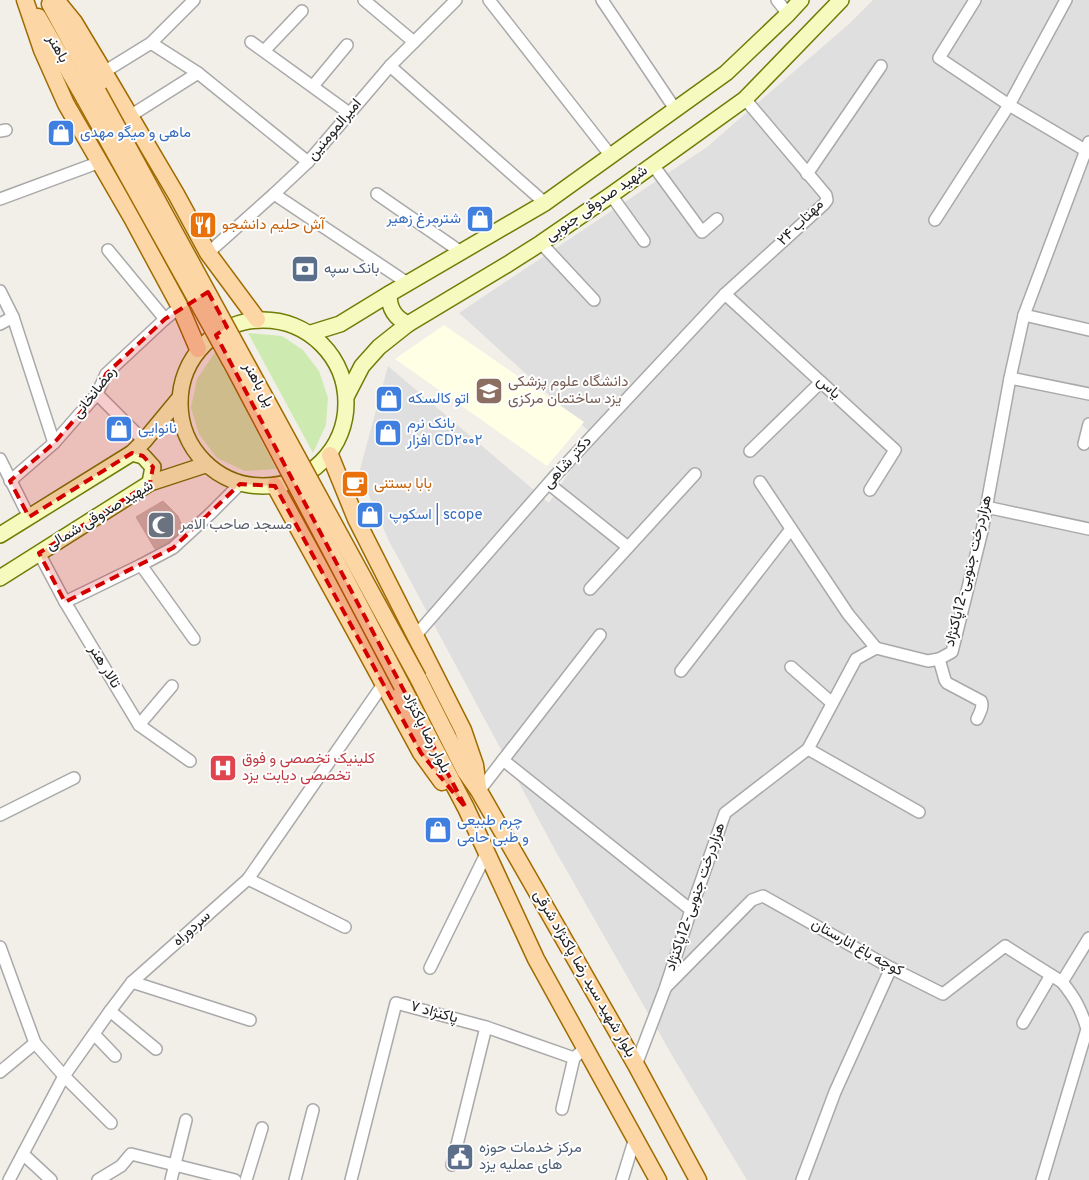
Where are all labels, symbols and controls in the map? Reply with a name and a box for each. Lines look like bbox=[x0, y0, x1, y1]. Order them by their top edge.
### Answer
street label: باهنر bbox=[41, 31, 72, 67]
street label: امیرالمومنین bbox=[304, 95, 366, 165]
shop icon: ماهی و میگو مهدی bbox=[46, 118, 76, 148]
place label: ماهی و میگو مهدی bbox=[80, 124, 191, 143]
street label: شهید صدوقی جنوبی bbox=[542, 161, 652, 246]
street label: مهتاب ۲۴ bbox=[774, 196, 828, 250]
shop icon: شترمرغ زهیر bbox=[465, 204, 495, 234]
restaurant icon: آش حلیم دانشجو bbox=[188, 210, 218, 240]
place label: شترمرغ زهیر bbox=[385, 210, 461, 229]
place label: آش حلیم دانشجو bbox=[222, 216, 326, 235]
bank icon: بانک سپه bbox=[290, 254, 320, 284]
place label: بانک سپه bbox=[324, 260, 379, 279]
street label: پل باهنر bbox=[237, 358, 278, 411]
street label: رمضانخانی bbox=[69, 363, 121, 423]
street label: یاس bbox=[812, 372, 844, 404]
place label: دانشگاه علوم پزشکی یزد ساختمان مرکزی bbox=[508, 373, 628, 409]
school or university icon: دانشگاه علوم پزشکی یزد ساختمان مرکزی bbox=[474, 376, 504, 406]
shop icon: اتو کالسکه bbox=[374, 384, 404, 414]
place label: اتو کالسکه bbox=[408, 390, 469, 409]
shop icon: نانوایی bbox=[104, 414, 134, 444]
place label: بانک نرم افزار CD۲۰۰۲ bbox=[406, 415, 483, 451]
shop icon: بانک نرم افزار CD۲۰۰۲ bbox=[373, 418, 403, 448]
place label: نانوایی bbox=[138, 420, 177, 439]
street label: دکتر شاهی bbox=[539, 433, 597, 493]
cafe icon: بابا بستنی bbox=[340, 469, 370, 499]
place label: بابا بستنی bbox=[374, 475, 432, 494]
street label: شهید صدوقی شمالی bbox=[43, 476, 157, 556]
street label: هزاردرخت جنوبی-12پاکنژاد bbox=[941, 493, 997, 649]
shop icon: اسکوپ | scope bbox=[355, 500, 385, 530]
place label: اسکوپ | scope bbox=[389, 503, 482, 525]
mosque icon: مسجد صاحب الامر bbox=[146, 510, 176, 540]
place label: مسجد صاحب الامر bbox=[179, 516, 292, 535]
street label: تالار هنر bbox=[83, 641, 124, 692]
street label: بلوار رضا پاکنژاد bbox=[398, 689, 454, 777]
place label: کلینیک تخصصی و فوق تخصصی دیابت یزد bbox=[242, 750, 375, 786]
hospital icon: کلینیک تخصصی و فوق تخصصی دیابت یزد bbox=[208, 753, 238, 783]
place label: چرم طبیعی و طبی حامی bbox=[457, 812, 529, 848]
shop icon: چرم طبیعی و طبی حامی bbox=[423, 815, 453, 845]
street label: هزاردرخت جنوبی-12پاکنژاد bbox=[662, 820, 730, 974]
street label: بلوار شهید سید رضا پاکنژاد شرقی bbox=[528, 887, 640, 1061]
street label: سردوراه bbox=[169, 907, 215, 951]
street label: کوچه باغ انارستان bbox=[808, 915, 907, 981]
street label: پاکنژاد ۷ bbox=[408, 998, 460, 1028]
place label: مرکز خدمات حوزه های عملیه یزد bbox=[479, 1139, 582, 1175]
public building icon: مرکز خدمات حوزه های عملیه یزد bbox=[445, 1142, 475, 1172]

